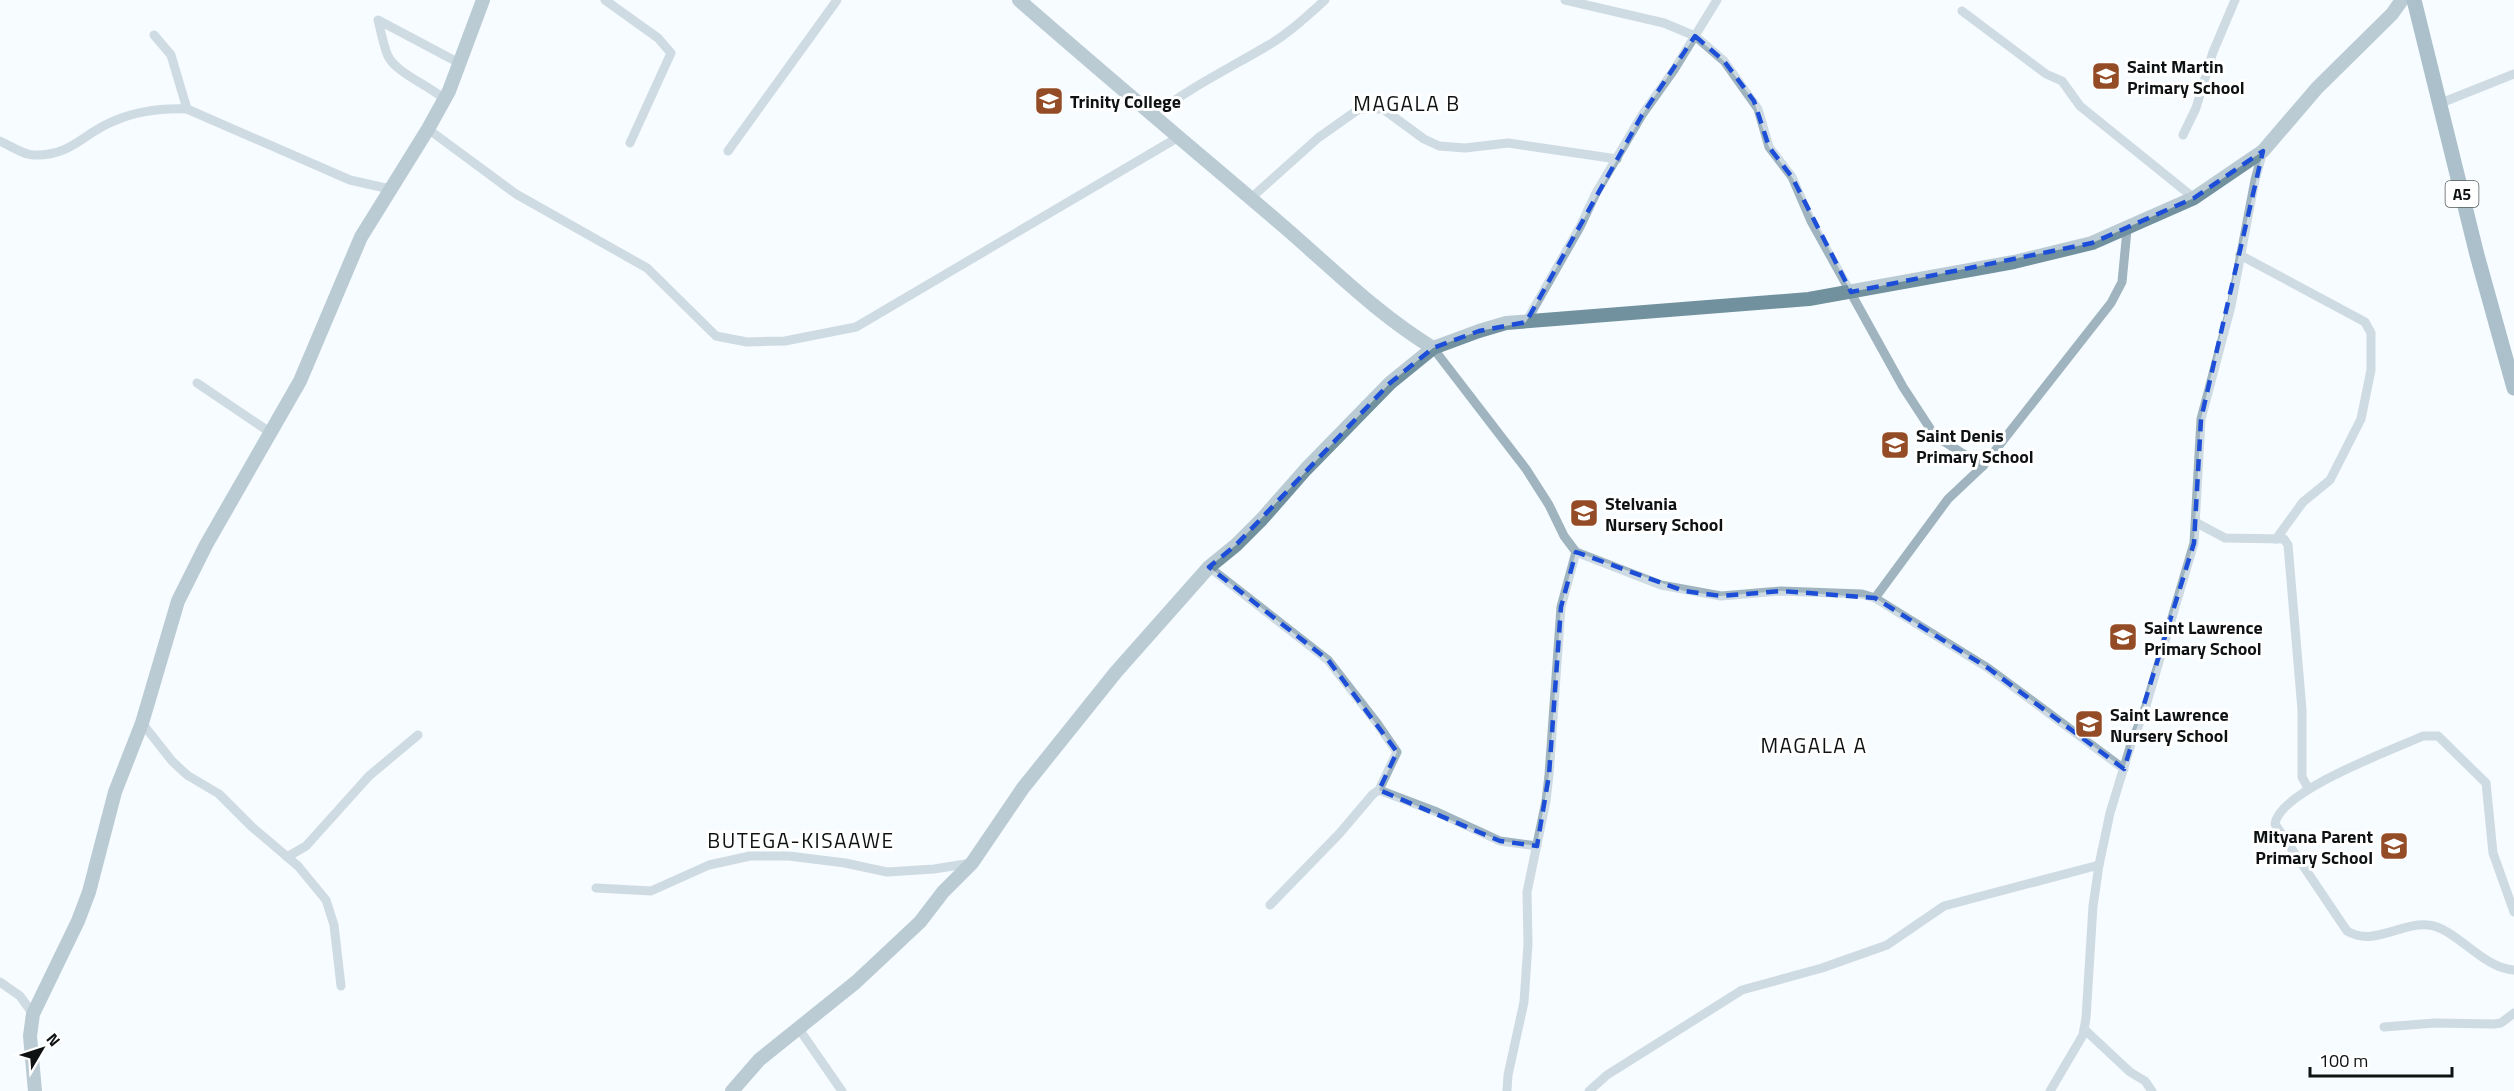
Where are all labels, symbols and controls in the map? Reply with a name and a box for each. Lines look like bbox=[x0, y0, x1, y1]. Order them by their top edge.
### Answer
place label: Saint Martin Primary School bbox=[2127, 53, 2245, 101]
school or university icon: Saint Martin Primary School bbox=[2090, 60, 2122, 92]
school or university icon: Trinity College bbox=[1033, 85, 1065, 117]
district label: MAGALA B bbox=[1353, 87, 1461, 119]
place label: Trinity College bbox=[1070, 88, 1181, 115]
road number: A5 bbox=[2446, 181, 2478, 207]
place label: Saint Denis Primary School bbox=[1916, 422, 2034, 470]
school or university icon: Saint Denis Primary School bbox=[1879, 429, 1911, 461]
place label: Stelvania Nursery School bbox=[1605, 490, 1723, 538]
school or university icon: Stelvania Nursery School bbox=[1568, 497, 1600, 529]
place label: Saint Lawrence Primary School bbox=[2144, 614, 2263, 662]
school or university icon: Saint Lawrence Primary School bbox=[2107, 621, 2139, 653]
place label: Saint Lawrence Nursery School bbox=[2110, 701, 2229, 749]
school or university icon: Saint Lawrence Nursery School bbox=[2073, 708, 2105, 740]
district label: MAGALA A bbox=[1760, 729, 1868, 761]
place label: Mityana Parent Primary School bbox=[2253, 823, 2373, 871]
district label: BUTEGA-KISAAWE bbox=[707, 824, 895, 856]
school or university icon: Mityana Parent Primary School bbox=[2378, 830, 2410, 862]
north arrow bbox=[12, 1019, 72, 1079]
text: N bbox=[41, 1028, 66, 1051]
scale bar bbox=[2310, 1040, 2452, 1078]
text: 100 m bbox=[2319, 1047, 2368, 1074]

